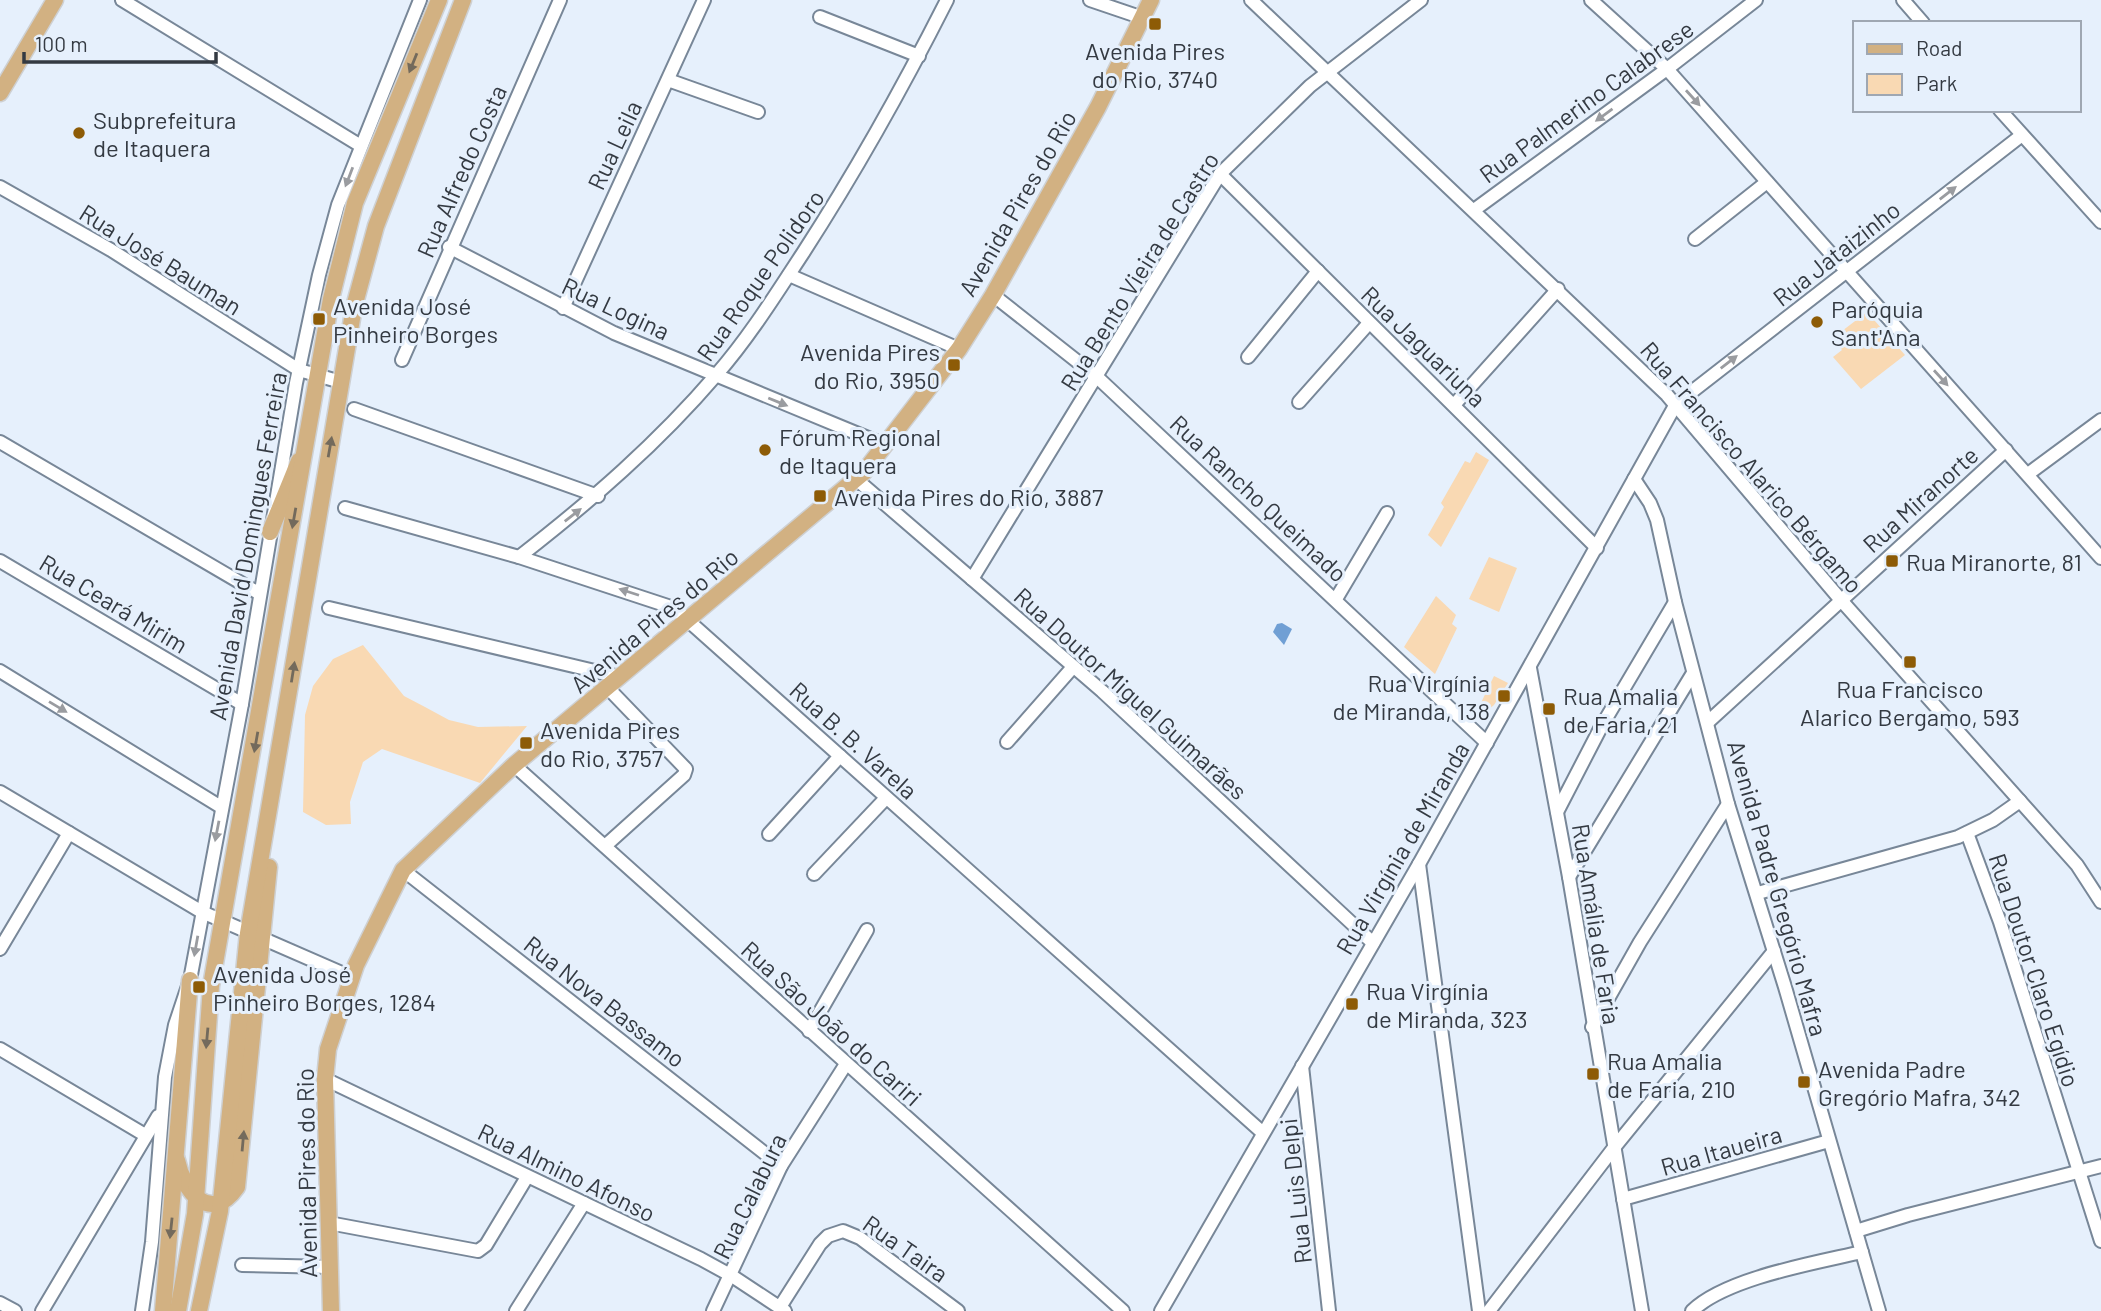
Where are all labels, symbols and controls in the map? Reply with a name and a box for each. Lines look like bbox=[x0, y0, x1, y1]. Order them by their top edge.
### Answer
street label: Rua Palmerino Calabrese bbox=[1473, 14, 1699, 188]
marker: Avenida Pires do Rio, 3740 bbox=[1147, 16, 1163, 32]
scale bar bbox=[24, 21, 217, 65]
legend bbox=[1853, 21, 2080, 112]
text: 100 m bbox=[35, 31, 88, 56]
text: Road bbox=[1916, 35, 1962, 60]
place label: Avenida Pires do Rio, 3740 bbox=[1085, 36, 1225, 93]
one-way arrow bbox=[407, 53, 418, 74]
text: Park bbox=[1916, 70, 1957, 95]
street label: Rua Alfredo Costa bbox=[410, 80, 512, 262]
one-way arrow bbox=[1685, 90, 1700, 107]
street label: Rua Leila bbox=[581, 96, 647, 194]
place label: Subprefeitura de Itaquera bbox=[93, 105, 236, 162]
street label: Avenida Pires do Rio bbox=[952, 105, 1082, 301]
one-way arrow bbox=[1595, 108, 1613, 122]
marker: Subprefeitura de Itaquera bbox=[71, 125, 87, 141]
street label: Rua Bento Vieira de Castro bbox=[1054, 146, 1224, 396]
one-way arrow bbox=[343, 167, 354, 188]
street label: Rua Roque Polidoro bbox=[690, 184, 830, 366]
one-way arrow bbox=[1939, 186, 1957, 200]
street label: Rua Jataizinho bbox=[1767, 194, 1905, 312]
street label: Rua José Bauman bbox=[75, 197, 247, 321]
street label: Rua Logina bbox=[558, 270, 674, 346]
street label: Rua Jaguariuna bbox=[1356, 279, 1492, 413]
place label: Avenida José Pinheiro Borges bbox=[333, 291, 498, 348]
place label: Paróquia Sant'Ana bbox=[1831, 294, 1923, 351]
marker: Avenida José Pinheiro Borges bbox=[311, 311, 327, 327]
marker: Paróquia Sant'Ana bbox=[1809, 314, 1825, 330]
street label: Rua Francisco Alarico Bérgamo bbox=[1635, 335, 1869, 599]
place label: Avenida Pires do Rio, 3950 bbox=[800, 337, 940, 394]
one-way arrow bbox=[1720, 355, 1738, 370]
marker: Avenida Pires do Rio, 3950 bbox=[946, 357, 962, 373]
one-way arrow bbox=[1933, 369, 1948, 386]
street label: Avenida David Domingues Ferreira bbox=[202, 370, 292, 722]
one-way arrow bbox=[768, 397, 789, 408]
street label: Rua Rancho Queimado bbox=[1165, 409, 1353, 587]
place label: Fórum Regional de Itaquera bbox=[779, 422, 941, 479]
one-way arrow bbox=[325, 436, 336, 458]
street label: Rua Miranorte bbox=[1856, 440, 1984, 558]
marker: Fórum Regional de Itaquera bbox=[757, 442, 773, 458]
place label: Avenida Pires do Rio, 3887 bbox=[834, 482, 1103, 511]
marker: Avenida Pires do Rio, 3887 bbox=[812, 488, 828, 504]
one-way arrow bbox=[288, 507, 299, 529]
one-way arrow bbox=[564, 507, 582, 522]
street label: Avenida Pires do Rio bbox=[564, 542, 744, 698]
street label: Rua Ceará Mirim bbox=[35, 547, 193, 659]
place label: Rua Miranorte, 81 bbox=[1906, 547, 2082, 576]
marker: Rua Miranorte, 81 bbox=[1884, 553, 1900, 569]
street label: Rua Doutor Miguel Guimarães bbox=[1009, 581, 1253, 805]
one-way arrow bbox=[618, 586, 639, 596]
marker: Rua Francisco Alarico Bergamo, 593 bbox=[1902, 654, 1918, 670]
one-way arrow bbox=[288, 661, 299, 683]
place label: Rua Virgínia de Miranda, 138 bbox=[1333, 668, 1490, 725]
place label: Rua Francisco Alarico Bergamo, 593 bbox=[1800, 674, 2020, 731]
street label: Rua B. B. Varela bbox=[784, 675, 924, 805]
place label: Rua Amalia de Faria, 21 bbox=[1563, 681, 1678, 738]
marker: Rua Virgínia de Miranda, 138 bbox=[1496, 688, 1512, 704]
one-way arrow bbox=[49, 701, 68, 713]
marker: Rua Amalia de Faria, 21 bbox=[1541, 701, 1557, 717]
place label: Avenida Pires do Rio, 3757 bbox=[540, 715, 680, 772]
one-way arrow bbox=[250, 731, 261, 753]
marker: Avenida Pires do Rio, 3757 bbox=[518, 735, 534, 751]
street label: Rua Virgínia de Miranda bbox=[1329, 737, 1475, 959]
street label: Avenida Padre Gregório Mafra bbox=[1722, 737, 1834, 1039]
one-way arrow bbox=[211, 820, 222, 842]
street label: Rua Amália de Faria bbox=[1567, 822, 1627, 1026]
street label: Rua Doutor Claro Egídio bbox=[1984, 849, 2086, 1091]
street label: Rua Nova Bassamo bbox=[519, 929, 691, 1073]
street label: Rua São João do Cariri bbox=[736, 934, 928, 1112]
one-way arrow bbox=[190, 935, 201, 957]
place label: Avenida José Pinheiro Borges, 1284 bbox=[213, 959, 436, 1016]
place label: Rua Virgínia de Miranda, 323 bbox=[1366, 976, 1528, 1033]
marker: Avenida José Pinheiro Borges, 1284 bbox=[191, 979, 207, 995]
marker: Rua Virgínia de Miranda, 323 bbox=[1344, 996, 1360, 1012]
one-way arrow bbox=[201, 1027, 212, 1049]
place label: Rua Amalia de Faria, 210 bbox=[1607, 1046, 1736, 1103]
place label: Avenida Padre Gregório Mafra, 342 bbox=[1818, 1054, 2021, 1111]
marker: Rua Amalia de Faria, 210 bbox=[1585, 1066, 1601, 1082]
street label: Avenida Pires do Rio bbox=[290, 1068, 322, 1278]
marker: Avenida Padre Gregório Mafra, 342 bbox=[1796, 1074, 1812, 1090]
street label: Rua Almino Afonso bbox=[474, 1117, 660, 1227]
street label: Rua Luis Delpi bbox=[1273, 1117, 1317, 1265]
street label: Rua Itaueira bbox=[1657, 1119, 1785, 1181]
street label: Rua Calabura bbox=[706, 1129, 792, 1263]
one-way arrow bbox=[237, 1130, 248, 1152]
street label: Rua Taira bbox=[858, 1208, 954, 1288]
one-way arrow bbox=[165, 1217, 176, 1239]

